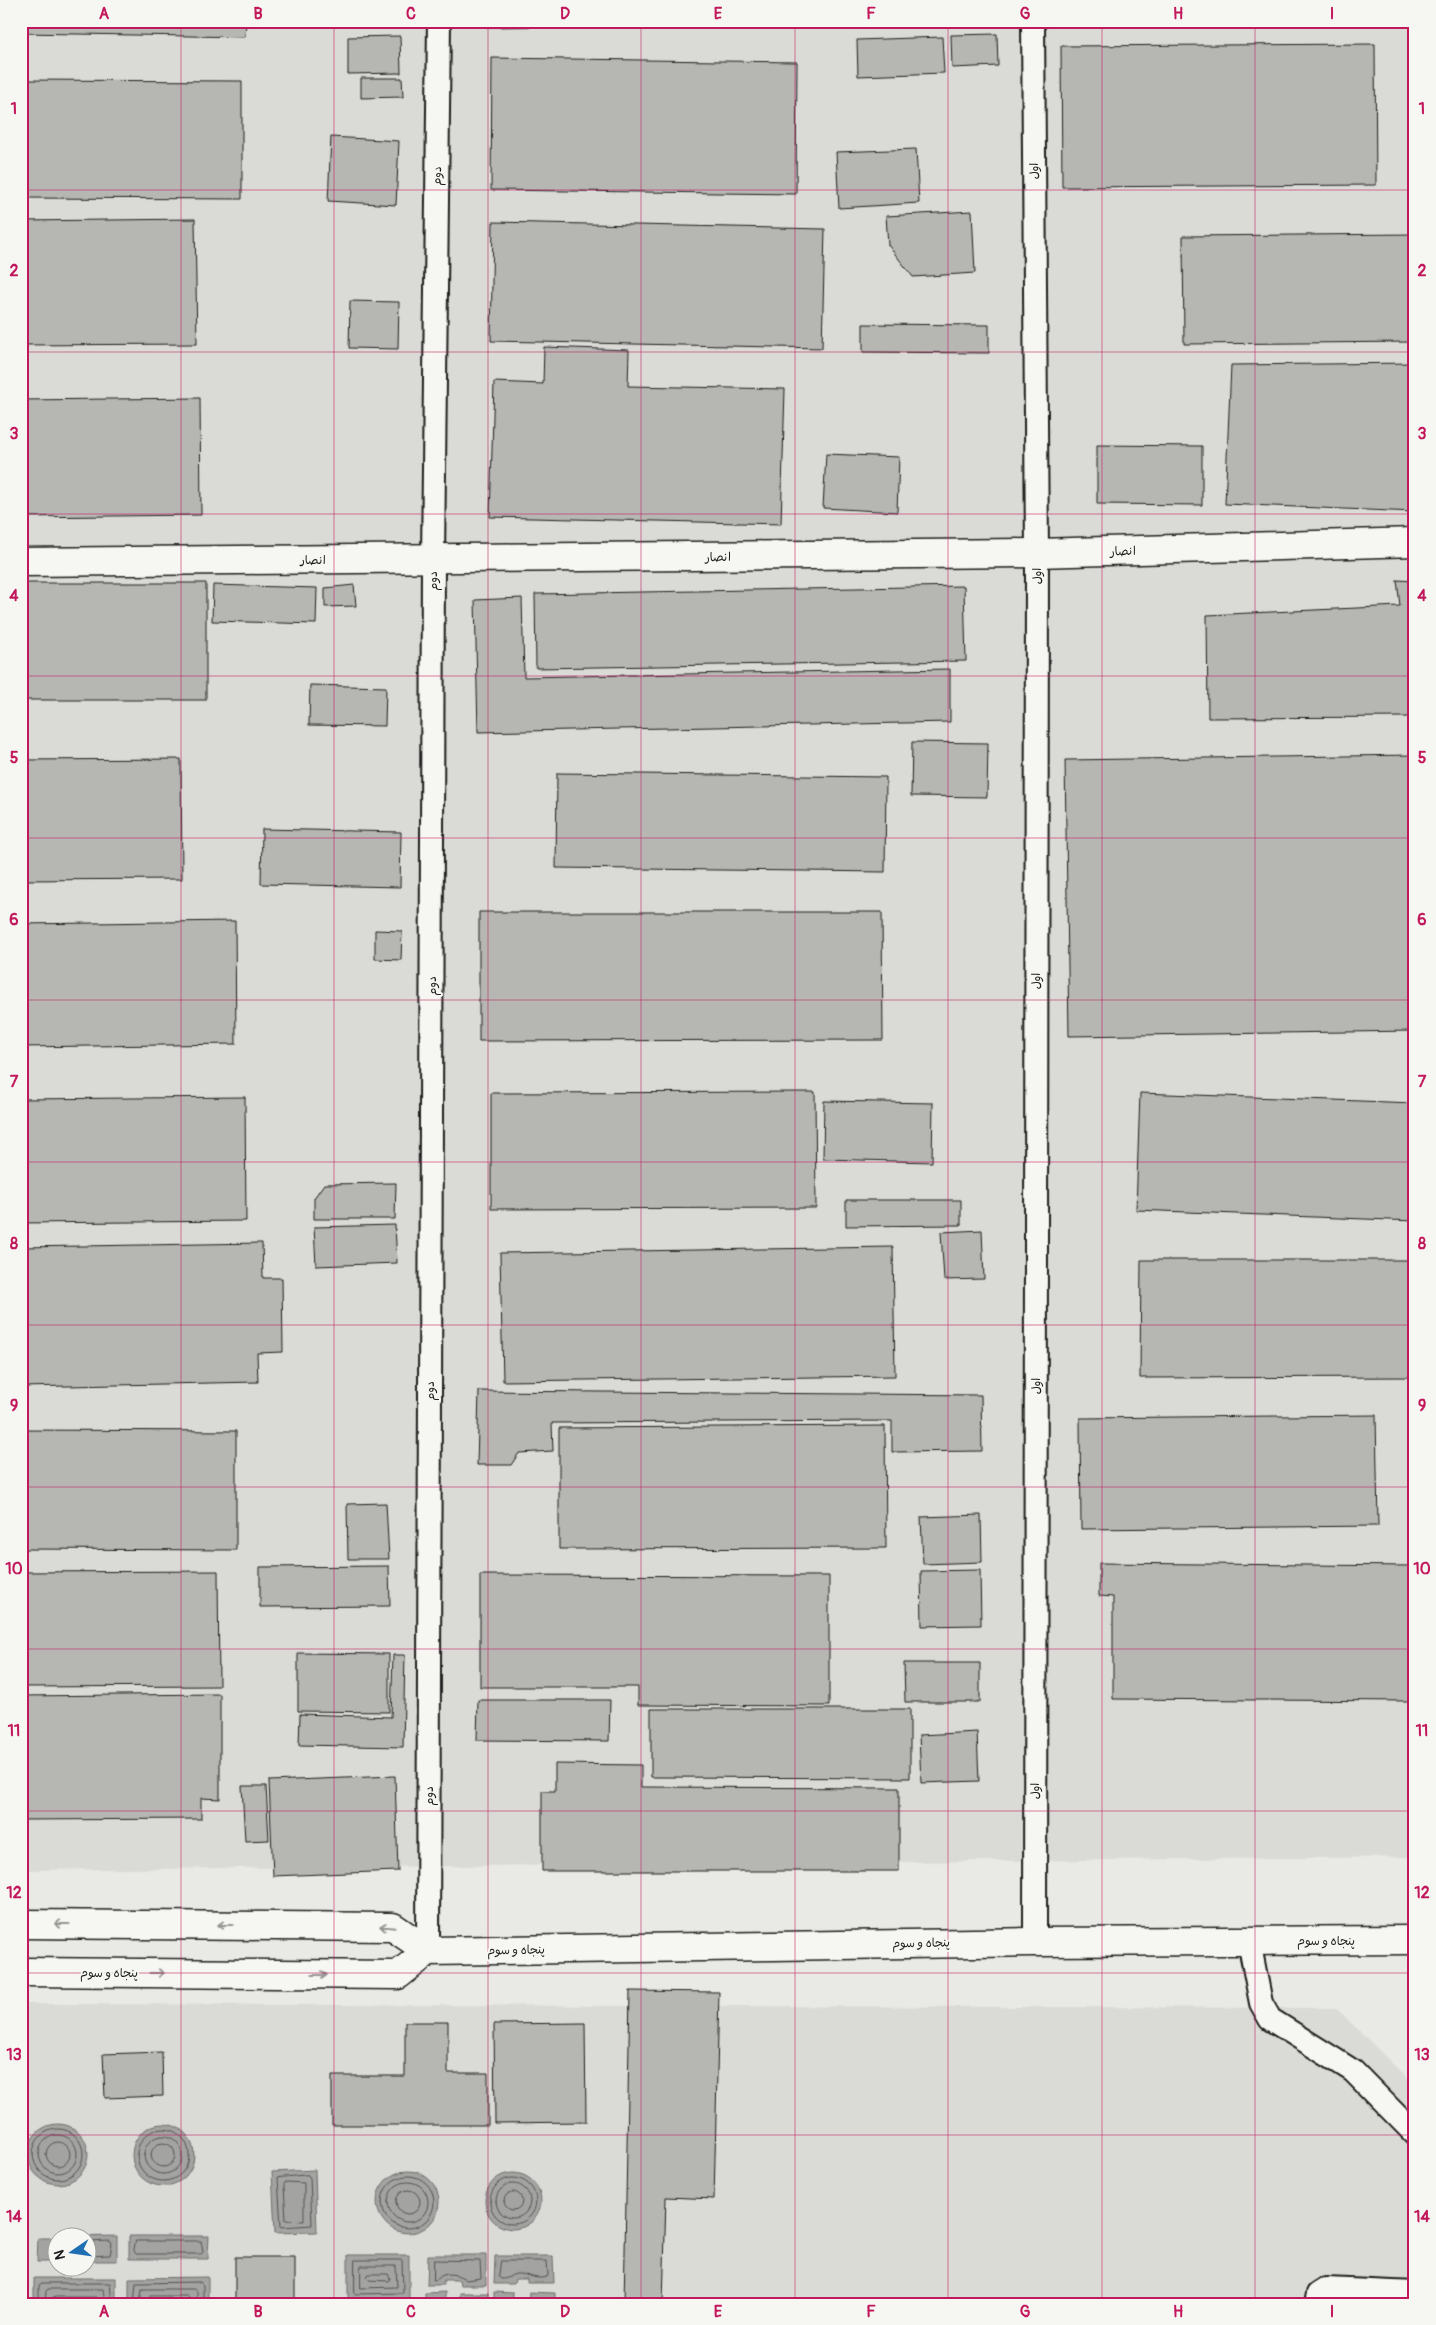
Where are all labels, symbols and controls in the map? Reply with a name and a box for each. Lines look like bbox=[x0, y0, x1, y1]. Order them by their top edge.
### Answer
text: A bbox=[99, 4, 110, 24]
text: B bbox=[253, 4, 263, 24]
text: C bbox=[406, 4, 416, 24]
text: D bbox=[560, 4, 570, 24]
text: E bbox=[714, 4, 723, 24]
text: F bbox=[866, 4, 876, 24]
text: G bbox=[1020, 4, 1031, 24]
text: H bbox=[1173, 4, 1183, 24]
text: I bbox=[1330, 4, 1334, 24]
text: 1 bbox=[11, 99, 17, 119]
text: 1 bbox=[1419, 99, 1425, 119]
street label: اول bbox=[1027, 163, 1042, 179]
street label: دوم bbox=[430, 166, 446, 186]
text: 2 bbox=[10, 261, 19, 281]
text: 2 bbox=[1418, 261, 1427, 281]
text: 3 bbox=[10, 424, 19, 444]
text: 3 bbox=[1418, 424, 1427, 444]
street label: انصار bbox=[1109, 544, 1136, 559]
street label: انصار bbox=[704, 550, 731, 565]
street label: انصار bbox=[299, 553, 326, 568]
street label: اول bbox=[1030, 568, 1045, 584]
street label: دوم bbox=[426, 571, 442, 591]
text: 4 bbox=[9, 586, 19, 606]
text: 4 bbox=[1417, 586, 1427, 606]
text: 5 bbox=[10, 748, 19, 768]
text: 5 bbox=[1418, 748, 1427, 768]
text: 6 bbox=[9, 910, 19, 930]
text: 6 bbox=[1417, 910, 1427, 930]
street label: اول bbox=[1029, 973, 1044, 989]
street label: دوم bbox=[425, 976, 441, 996]
text: 7 bbox=[10, 1072, 19, 1092]
text: 7 bbox=[1418, 1072, 1427, 1092]
text: 8 bbox=[10, 1234, 18, 1254]
text: 8 bbox=[1418, 1234, 1426, 1254]
street label: اول bbox=[1029, 1378, 1044, 1394]
street label: دوم bbox=[423, 1381, 439, 1401]
text: 9 bbox=[10, 1396, 18, 1416]
text: 9 bbox=[1418, 1396, 1426, 1416]
text: 10 bbox=[5, 1559, 23, 1579]
text: 10 bbox=[1413, 1559, 1431, 1579]
text: 11 bbox=[8, 1721, 20, 1741]
text: 11 bbox=[1416, 1721, 1428, 1741]
street label: اول bbox=[1028, 1783, 1043, 1799]
street label: دوم bbox=[422, 1786, 438, 1806]
text: 12 bbox=[6, 1883, 22, 1903]
text: 12 bbox=[1414, 1883, 1430, 1903]
one-way arrow bbox=[54, 1919, 70, 1929]
one-way arrow bbox=[217, 1920, 233, 1930]
one-way arrow bbox=[379, 1923, 395, 1932]
street label: پنجاه و سوم bbox=[1297, 1934, 1355, 1950]
street label: پنجاه و سوم bbox=[892, 1935, 950, 1953]
street label: پنجاه و سوم bbox=[487, 1942, 545, 1960]
street label: پنجاه و سوم bbox=[80, 1966, 138, 1982]
one-way arrow bbox=[149, 1968, 165, 1978]
one-way arrow bbox=[312, 1970, 328, 1980]
text: 13 bbox=[6, 2045, 22, 2065]
text: 13 bbox=[1414, 2045, 1430, 2065]
text: 14 bbox=[6, 2207, 22, 2227]
text: 14 bbox=[1414, 2207, 1430, 2227]
north arrow bbox=[48, 2228, 98, 2278]
text: N bbox=[50, 2248, 69, 2261]
text: A bbox=[99, 2302, 110, 2322]
text: B bbox=[253, 2302, 263, 2322]
text: C bbox=[406, 2302, 416, 2322]
text: D bbox=[560, 2302, 570, 2322]
text: E bbox=[714, 2302, 723, 2322]
text: F bbox=[866, 2302, 876, 2322]
text: G bbox=[1020, 2302, 1031, 2322]
text: H bbox=[1173, 2302, 1183, 2322]
text: I bbox=[1330, 2302, 1334, 2322]

